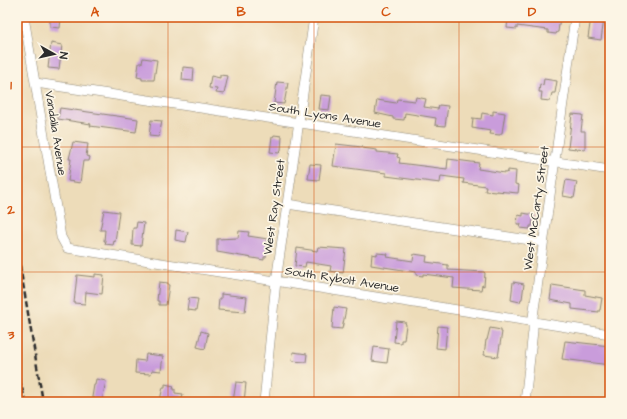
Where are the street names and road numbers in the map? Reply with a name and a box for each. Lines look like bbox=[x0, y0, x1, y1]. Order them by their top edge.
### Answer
street label: Vandalia Avenue bbox=[40, 90, 71, 177]
street label: South Lyons Avenue bbox=[267, 98, 383, 134]
street label: West McCarty Street bbox=[519, 145, 555, 272]
street label: West Ray Street bbox=[259, 158, 291, 256]
street label: South Rybolt Avenue bbox=[283, 262, 401, 298]

